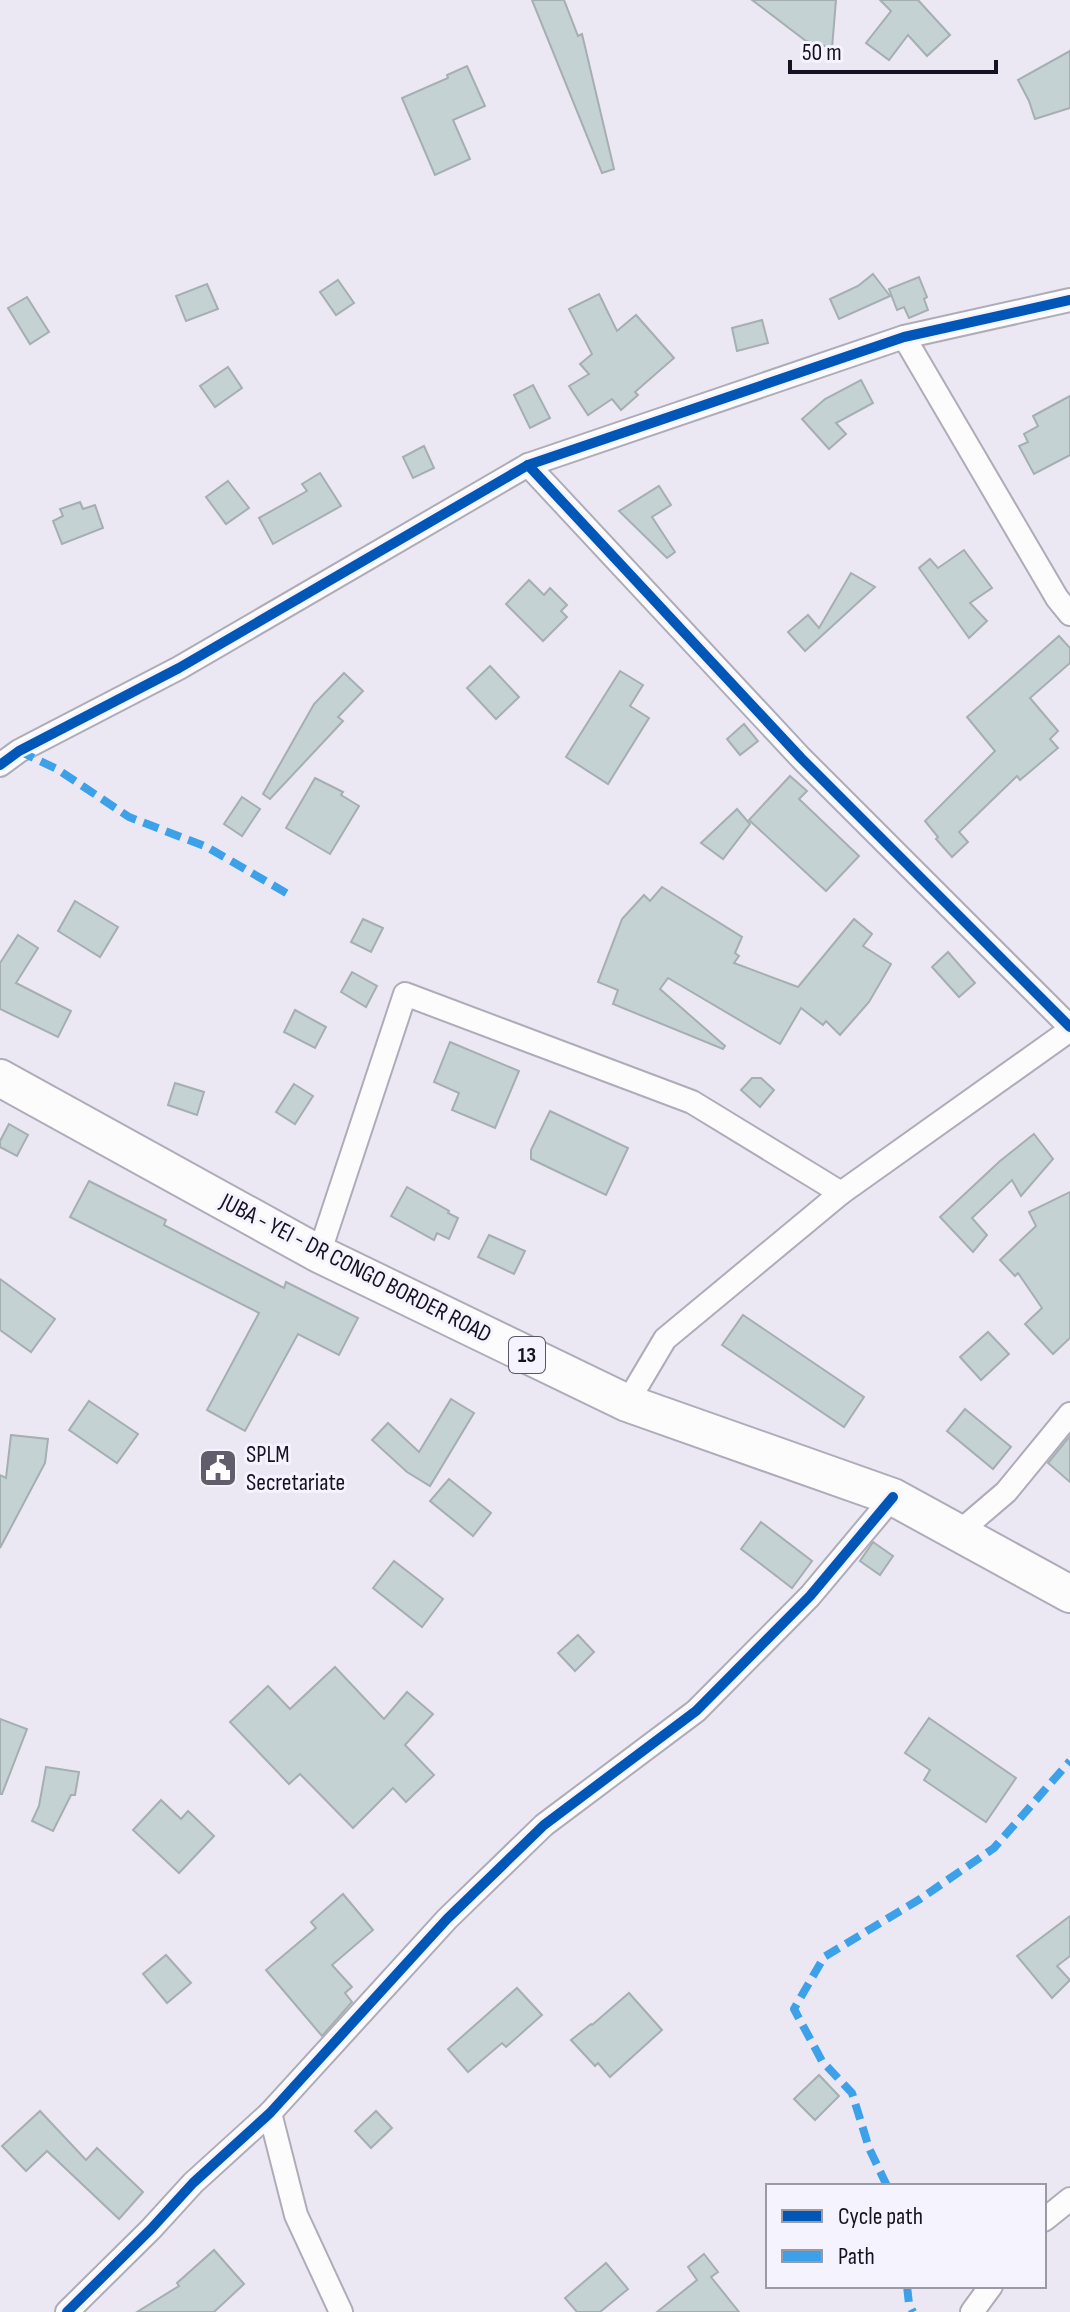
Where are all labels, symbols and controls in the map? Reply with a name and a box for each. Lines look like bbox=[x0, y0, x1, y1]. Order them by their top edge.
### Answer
scale bar bbox=[790, 24, 996, 74]
text: 50 m bbox=[802, 38, 842, 67]
street label: JUBA - YEI - DR CONGO BORDER ROAD bbox=[215, 1186, 496, 1349]
road number: 13 bbox=[509, 1337, 545, 1373]
place label: SPLM Secretariate bbox=[246, 1440, 345, 1497]
public building icon: SPLM Secretariate bbox=[197, 1447, 239, 1489]
legend bbox=[766, 2184, 1046, 2288]
text: Cycle path bbox=[838, 2202, 923, 2231]
text: Path bbox=[838, 2242, 875, 2271]

